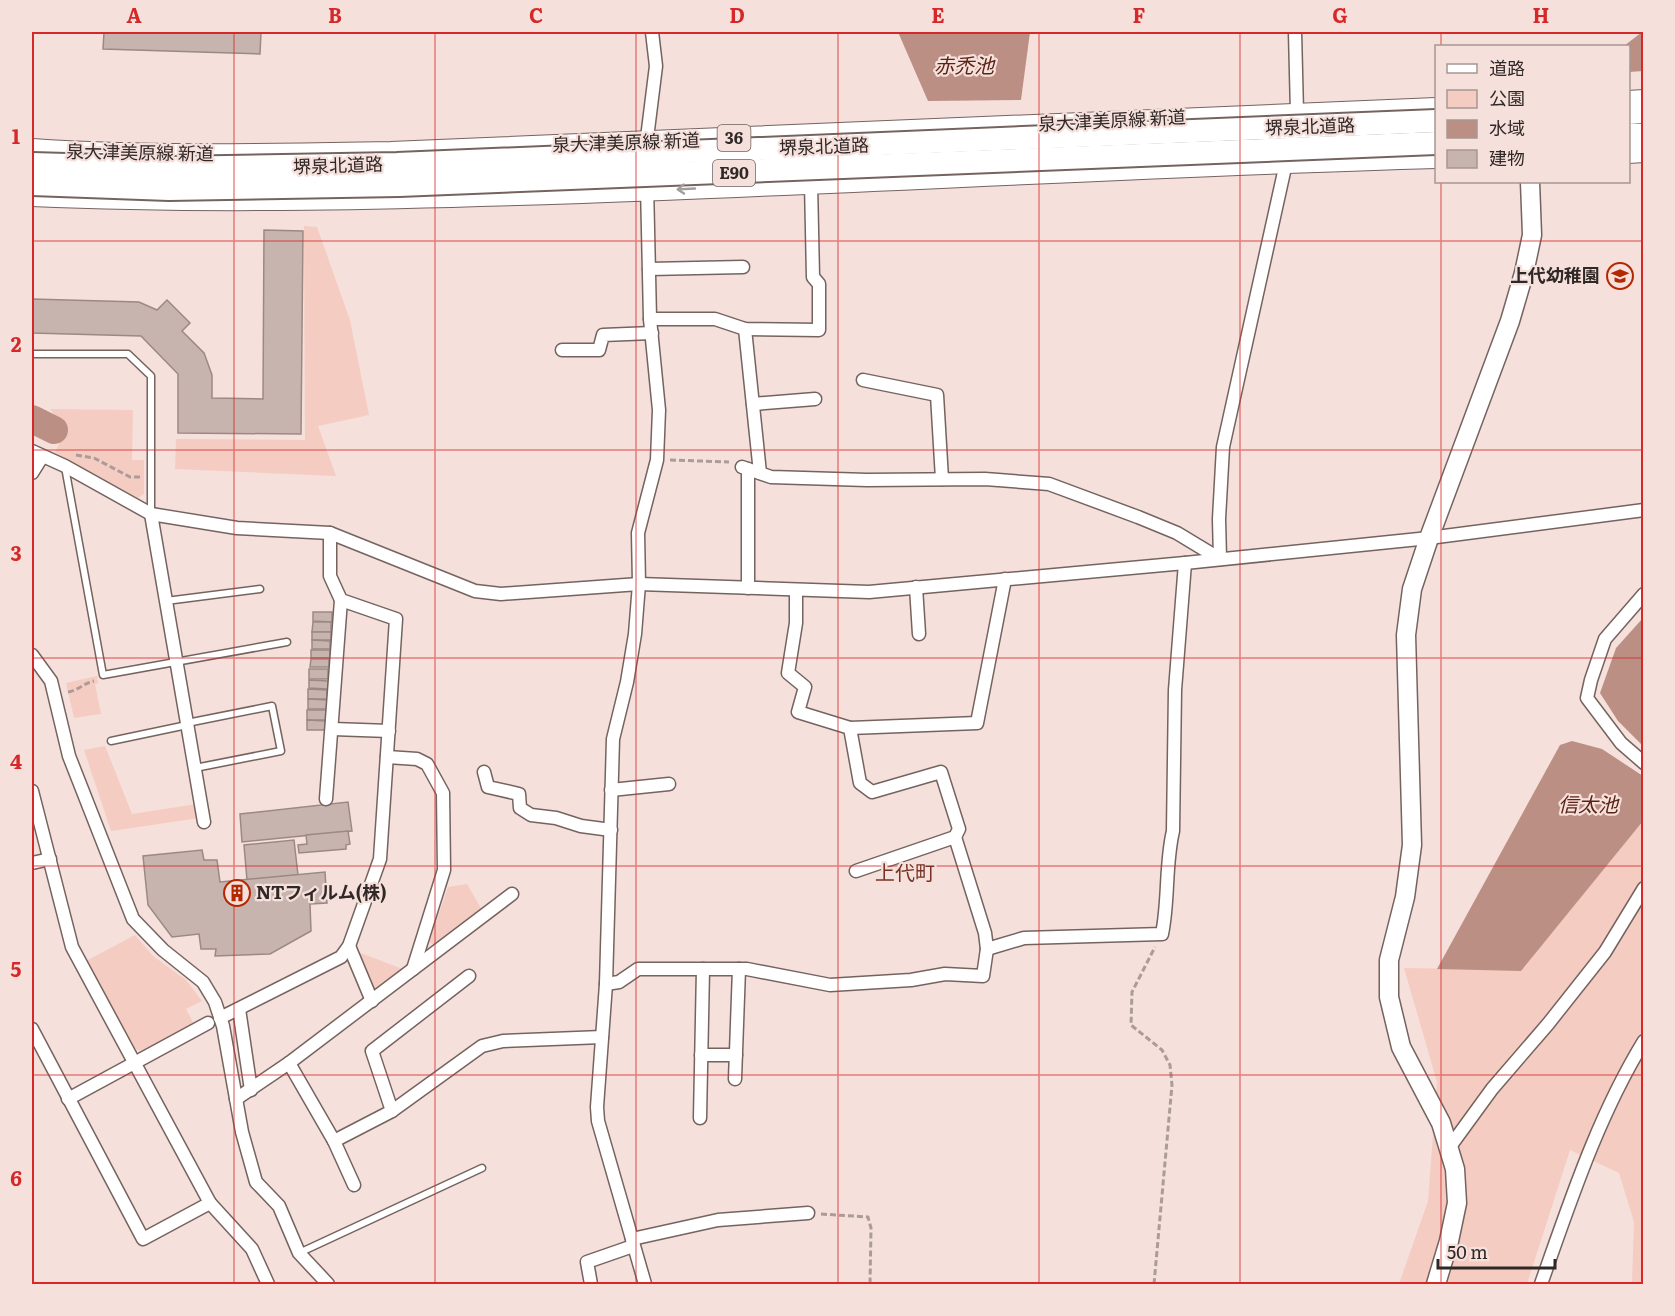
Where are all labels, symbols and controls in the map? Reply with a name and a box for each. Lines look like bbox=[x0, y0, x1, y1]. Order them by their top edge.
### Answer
text: A bbox=[126, 0, 142, 29]
text: B bbox=[328, 0, 342, 29]
text: C bbox=[529, 0, 543, 29]
text: D bbox=[729, 0, 745, 29]
text: E bbox=[931, 0, 945, 29]
text: F bbox=[1133, 0, 1146, 29]
text: G bbox=[1332, 0, 1348, 29]
text: H bbox=[1533, 0, 1549, 29]
legend bbox=[1435, 45, 1630, 183]
water label: 赤禿池 bbox=[934, 49, 996, 79]
text: 道路 bbox=[1489, 54, 1525, 81]
text: 公園 bbox=[1489, 84, 1525, 111]
street label: 泉大津美原線 新道 bbox=[1038, 102, 1186, 137]
street label: 堺泉北道路 bbox=[1265, 110, 1355, 141]
text: 水域 bbox=[1489, 114, 1525, 141]
text: 1 bbox=[12, 120, 20, 150]
street label: 泉大津美原線 新道 bbox=[552, 125, 700, 158]
road number: 36 bbox=[718, 125, 750, 151]
street label: 堺泉北道路 bbox=[779, 130, 869, 161]
street label: 泉大津美原線 新道 bbox=[66, 137, 214, 166]
text: 建物 bbox=[1489, 144, 1525, 171]
street label: 堺泉北道路 bbox=[293, 149, 383, 180]
road number: E90 bbox=[713, 160, 755, 186]
one-way arrow bbox=[676, 183, 696, 195]
place label: 上代幼稚園 bbox=[1510, 261, 1600, 288]
school or university icon: 上代幼稚園 bbox=[1605, 261, 1635, 291]
text: 2 bbox=[11, 328, 22, 358]
text: 3 bbox=[10, 537, 22, 567]
text: 4 bbox=[10, 745, 22, 775]
water label: 信太池 bbox=[1558, 788, 1620, 818]
district label: 上代町 bbox=[875, 856, 935, 886]
building icon: NTフィルム(株) bbox=[222, 878, 252, 908]
place label: NTフィルム(株) bbox=[256, 878, 387, 905]
text: 5 bbox=[11, 953, 22, 983]
text: 6 bbox=[10, 1162, 22, 1192]
scale bar bbox=[1438, 1232, 1555, 1270]
text: 50 m bbox=[1447, 1238, 1488, 1265]

